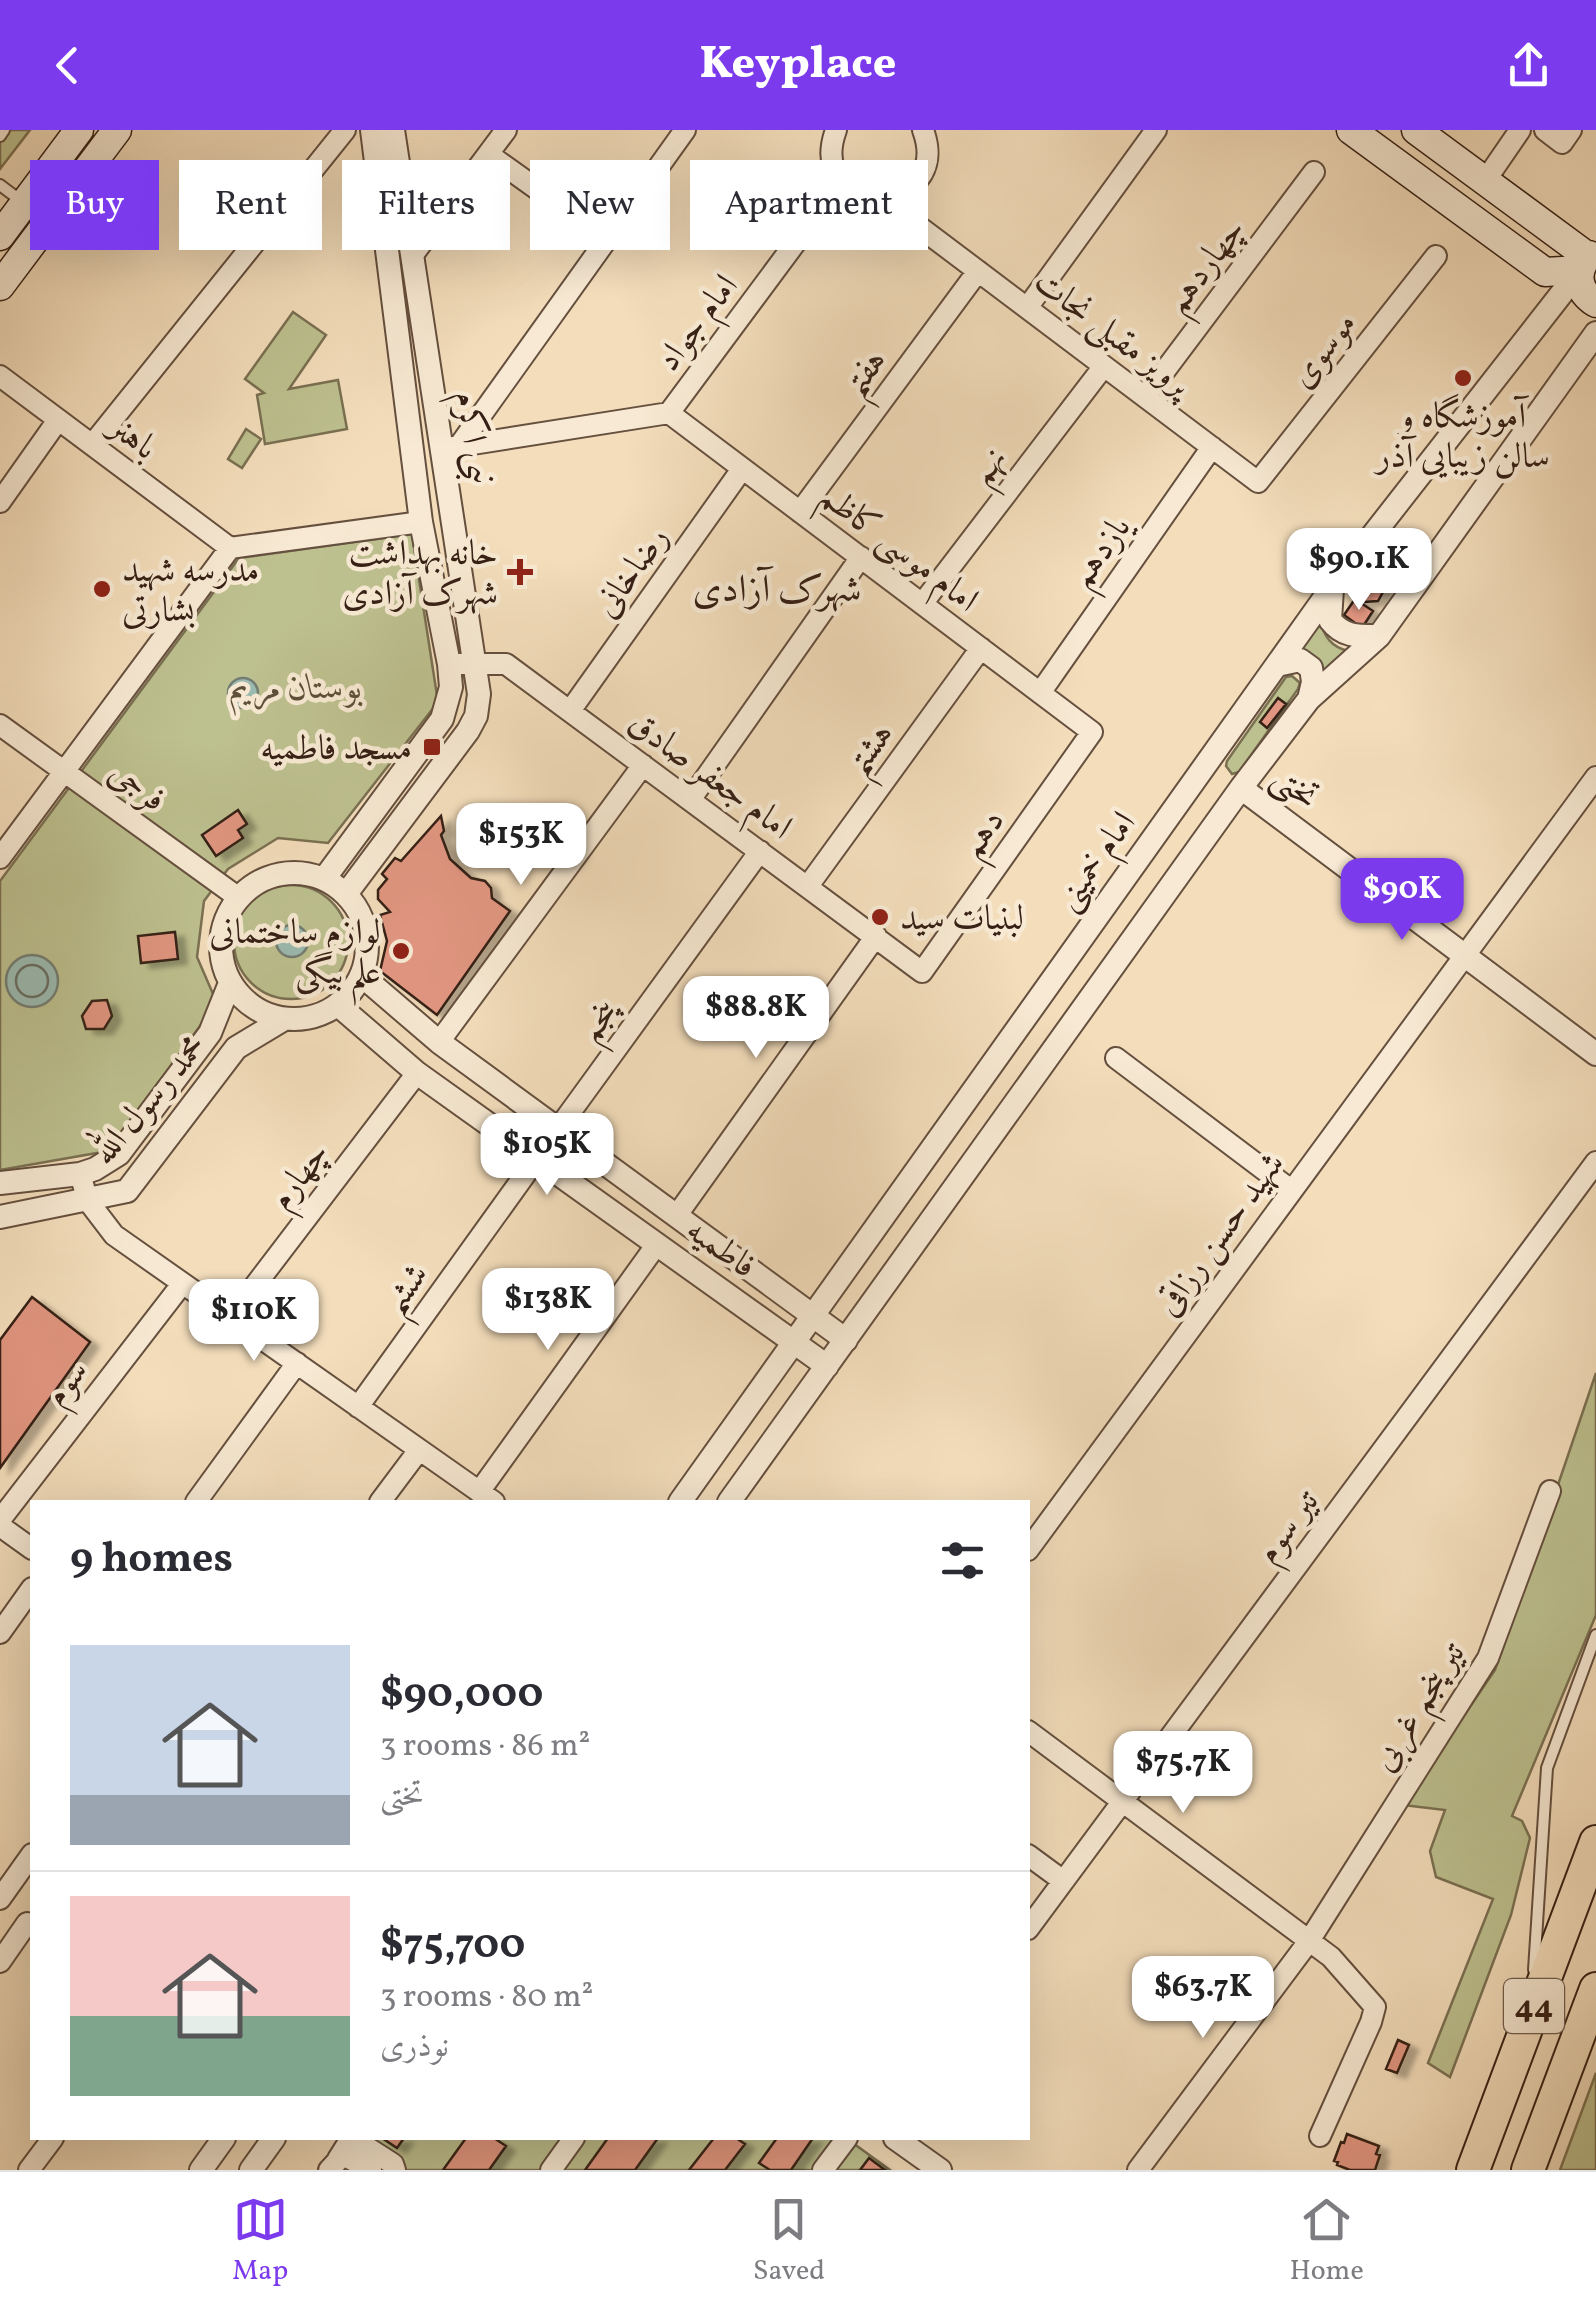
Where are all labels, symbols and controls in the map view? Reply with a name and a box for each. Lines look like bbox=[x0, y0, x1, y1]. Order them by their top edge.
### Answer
text: Keyplace bbox=[700, 34, 896, 97]
icon: back bbox=[40, 38, 95, 93]
icon: share bbox=[1501, 38, 1556, 93]
chip: Buy bbox=[30, 160, 159, 250]
chip: Rent bbox=[179, 160, 322, 250]
chip: Filters bbox=[342, 160, 510, 250]
chip: New bbox=[530, 160, 670, 250]
chip: Apartment bbox=[690, 160, 928, 250]
street label: چهاردهم bbox=[1155, 209, 1263, 328]
street label: پرویز مقبلی نجات bbox=[1023, 259, 1202, 411]
street label: امام جواد bbox=[646, 265, 754, 385]
street label: موسوی bbox=[1279, 303, 1369, 399]
street label: هفتم bbox=[832, 340, 906, 412]
marker: آموزشگاه و سالن زیبایی آذر bbox=[1452, 367, 1474, 389]
street label: نبی اکرم bbox=[437, 388, 503, 490]
place label: آموزشگاه و سالن زیبایی آذر bbox=[1373, 393, 1550, 482]
street label: باهنر bbox=[96, 402, 166, 473]
street label: نهم bbox=[959, 438, 1024, 500]
street label: امام موسی کاظم bbox=[805, 474, 988, 630]
street label: یازدهم bbox=[1059, 505, 1150, 602]
street label: رضاخانی bbox=[584, 517, 681, 628]
pin: $90.1K bbox=[1278, 528, 1440, 613]
place label: خانه بهداشت شهرک آزادی bbox=[342, 531, 498, 619]
text: $90.1K bbox=[1309, 538, 1409, 582]
place label: مدرسه شهید بشارتی bbox=[122, 548, 259, 636]
marker: خانه بهداشت شهرک آزادی bbox=[507, 559, 533, 585]
district label: شهرک آزادی bbox=[692, 565, 862, 618]
marker: مدرسه شهید بشارتی bbox=[91, 578, 113, 600]
park label: بوستان مریم bbox=[229, 665, 363, 716]
street label: امام جعفر صادق bbox=[615, 701, 801, 856]
street label: هشتم bbox=[835, 713, 913, 791]
place label: مسجد فاطمیه bbox=[260, 726, 412, 774]
marker: مسجد فاطمیه bbox=[421, 736, 443, 758]
street label: فرجی bbox=[98, 750, 175, 825]
street label: تختی bbox=[1261, 755, 1328, 822]
street label: دهم bbox=[950, 801, 1022, 872]
pin: $153K bbox=[451, 803, 591, 888]
street label: امام خمینی bbox=[1044, 803, 1152, 923]
text: $153K bbox=[478, 813, 564, 857]
pin: $90K bbox=[1343, 858, 1461, 943]
text: $90K bbox=[1363, 868, 1441, 912]
place label: لبنیات سید bbox=[900, 896, 1024, 944]
marker: لبنیات سید bbox=[869, 906, 891, 928]
place label: لوازم ساختمانی علم بیگی bbox=[209, 910, 381, 1006]
marker: لوازم ساختمانی علم بیگی bbox=[390, 940, 412, 962]
pin: $88.8K bbox=[675, 976, 837, 1061]
text: $88.8K bbox=[705, 986, 807, 1030]
street label: پنجم bbox=[568, 989, 637, 1056]
street label: محمد رسول الله bbox=[77, 1022, 219, 1176]
pin: $105K bbox=[477, 1113, 617, 1198]
text: $105K bbox=[503, 1123, 591, 1167]
street label: چهارم bbox=[259, 1133, 345, 1223]
street label: شهید حسن رزاقی bbox=[1146, 1143, 1297, 1327]
street label: فاطمیه bbox=[675, 1208, 765, 1291]
street label: ششم bbox=[371, 1254, 448, 1330]
pin: $138K bbox=[478, 1268, 618, 1353]
text: $138K bbox=[504, 1278, 592, 1322]
pin: $110K bbox=[184, 1279, 324, 1364]
text: $110K bbox=[211, 1289, 297, 1333]
street label: سوم bbox=[34, 1350, 104, 1420]
street label: تیر سوم bbox=[1245, 1481, 1335, 1577]
text: 9 homes bbox=[70, 1531, 233, 1590]
icon: filters bbox=[935, 1533, 990, 1588]
street label: تیر پنجم غربی bbox=[1361, 1634, 1483, 1785]
text: $90,000 bbox=[380, 1666, 543, 1725]
icon: home bbox=[150, 1685, 270, 1805]
text: 3 rooms · 86 m² bbox=[380, 1725, 590, 1769]
pin: $75.7K bbox=[1102, 1731, 1264, 1816]
text: $75.7K bbox=[1135, 1741, 1231, 1785]
text: تختی bbox=[380, 1775, 424, 1819]
text: $75,700 bbox=[380, 1917, 525, 1976]
icon: home bbox=[150, 1936, 270, 2056]
pin: $63.7K bbox=[1122, 1956, 1284, 2041]
text: $63.7K bbox=[1154, 1966, 1252, 2010]
text: 3 rooms · 80 m² bbox=[380, 1976, 593, 2020]
road number: 44 bbox=[1504, 1979, 1564, 2033]
text: نوذری bbox=[380, 2026, 449, 2070]
tab: Map bbox=[232, 2192, 288, 2291]
tab: Saved bbox=[753, 2192, 825, 2291]
tab: Home bbox=[1290, 2192, 1364, 2291]

